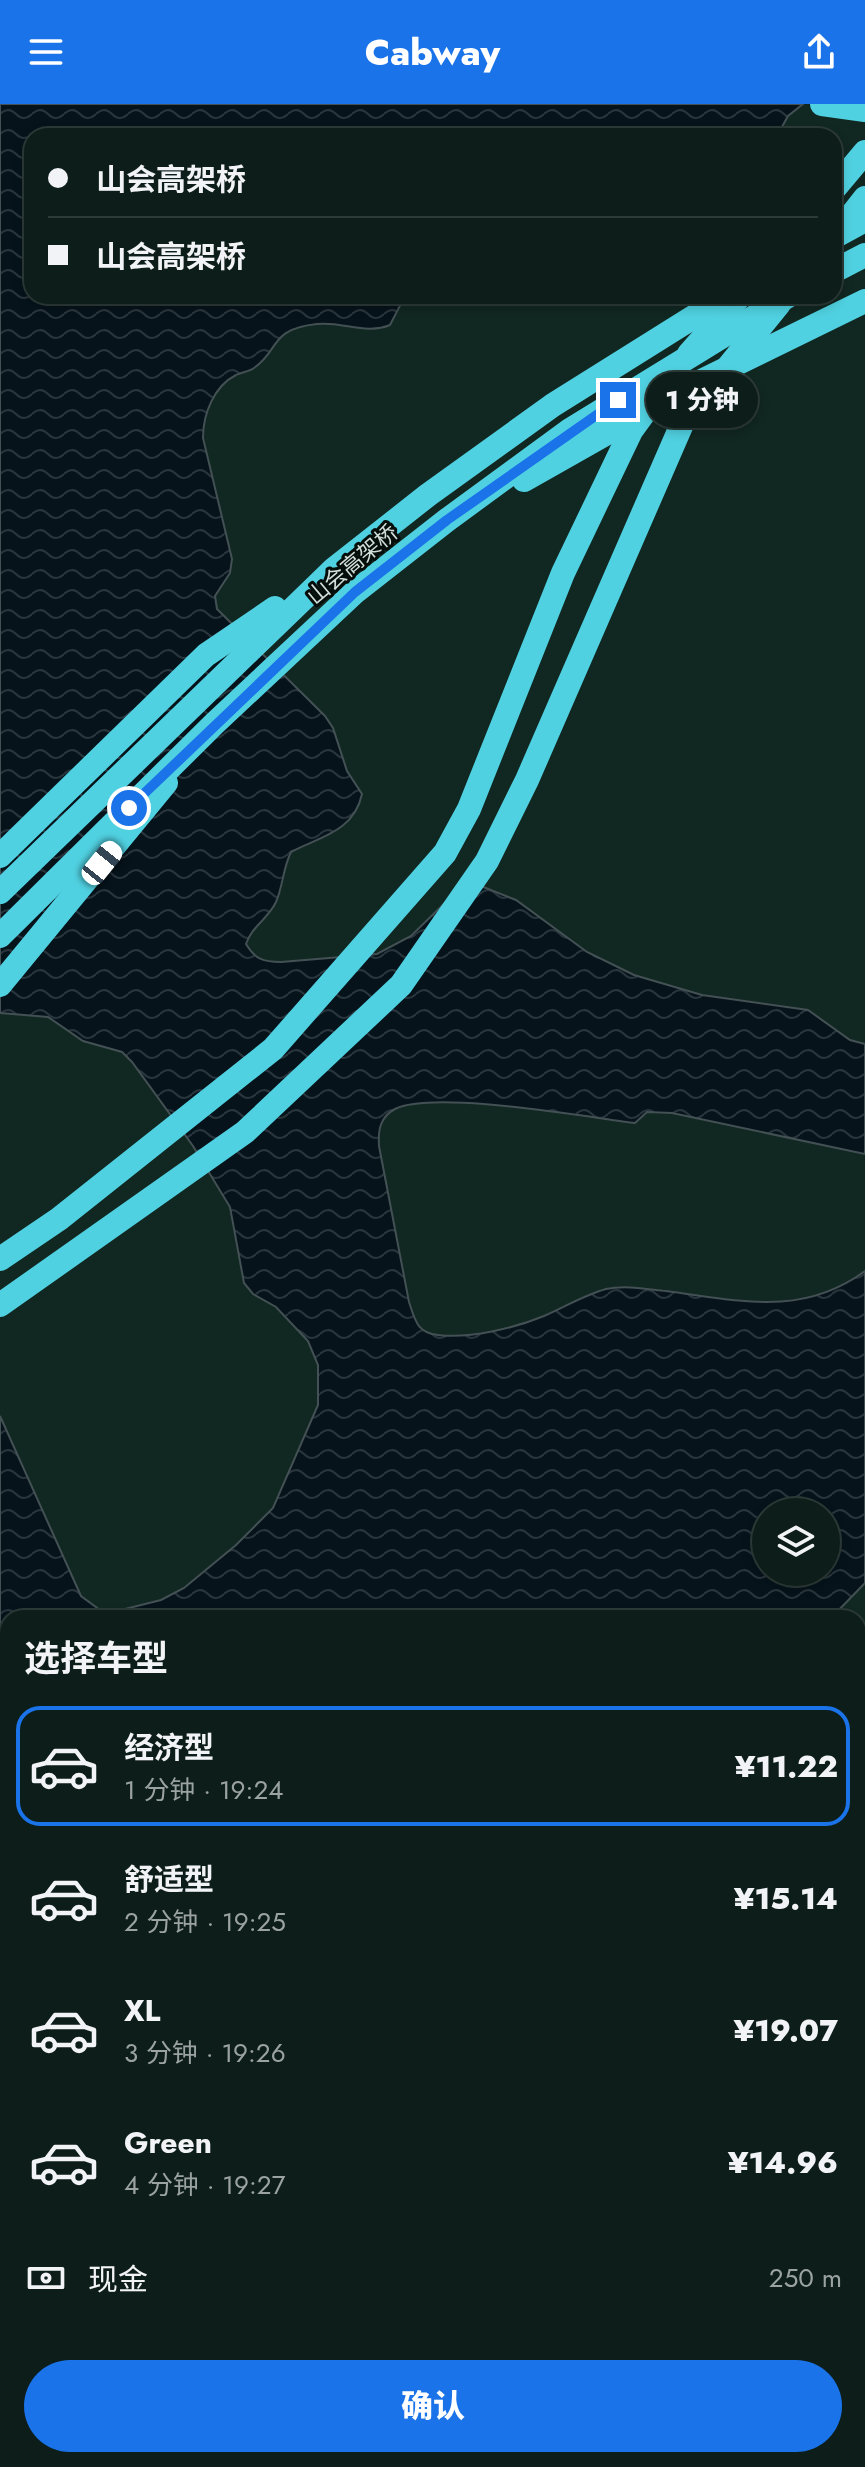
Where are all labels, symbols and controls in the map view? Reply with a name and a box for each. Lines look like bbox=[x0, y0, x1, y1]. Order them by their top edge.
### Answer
text: Cabway bbox=[365, 26, 500, 78]
icon: menu bbox=[24, 30, 68, 74]
icon: share bbox=[797, 30, 841, 74]
text: 山会高架桥 bbox=[96, 158, 246, 201]
text: 山会高架桥 bbox=[96, 235, 246, 278]
callout: 1 分钟 bbox=[646, 372, 758, 428]
text: 1 分钟 bbox=[665, 381, 739, 419]
route end bbox=[600, 382, 636, 418]
street label: 山会高架桥 bbox=[300, 516, 404, 612]
route start bbox=[111, 790, 147, 826]
car bbox=[78, 837, 126, 889]
map controls bbox=[752, 1498, 840, 1586]
button: layers bbox=[752, 1498, 840, 1586]
text: 选择车型 bbox=[24, 1632, 168, 1684]
text: 经济型 bbox=[124, 1726, 214, 1769]
icon: car bbox=[28, 1730, 100, 1802]
text: ¥11.22 bbox=[735, 1745, 838, 1788]
text: 1 分钟 · 19:24 bbox=[124, 1771, 283, 1809]
text: 舒适型 bbox=[124, 1858, 214, 1901]
icon: car bbox=[28, 1862, 100, 1934]
text: ¥15.14 bbox=[734, 1877, 838, 1920]
text: 2 分钟 · 19:25 bbox=[124, 1903, 286, 1941]
text: XL bbox=[124, 1989, 160, 2032]
icon: car bbox=[28, 1994, 100, 2066]
text: ¥19.07 bbox=[733, 2009, 838, 2052]
text: 3 分钟 · 19:26 bbox=[124, 2034, 286, 2072]
text: Green bbox=[124, 2121, 212, 2164]
icon: car bbox=[28, 2126, 100, 2198]
text: ¥14.96 bbox=[728, 2141, 838, 2184]
text: 4 分钟 · 19:27 bbox=[124, 2166, 285, 2204]
icon: cash bbox=[24, 2256, 68, 2300]
text: 现金 bbox=[88, 2258, 148, 2301]
text: 250 m bbox=[769, 2259, 842, 2297]
button: 确认 bbox=[24, 2360, 842, 2452]

